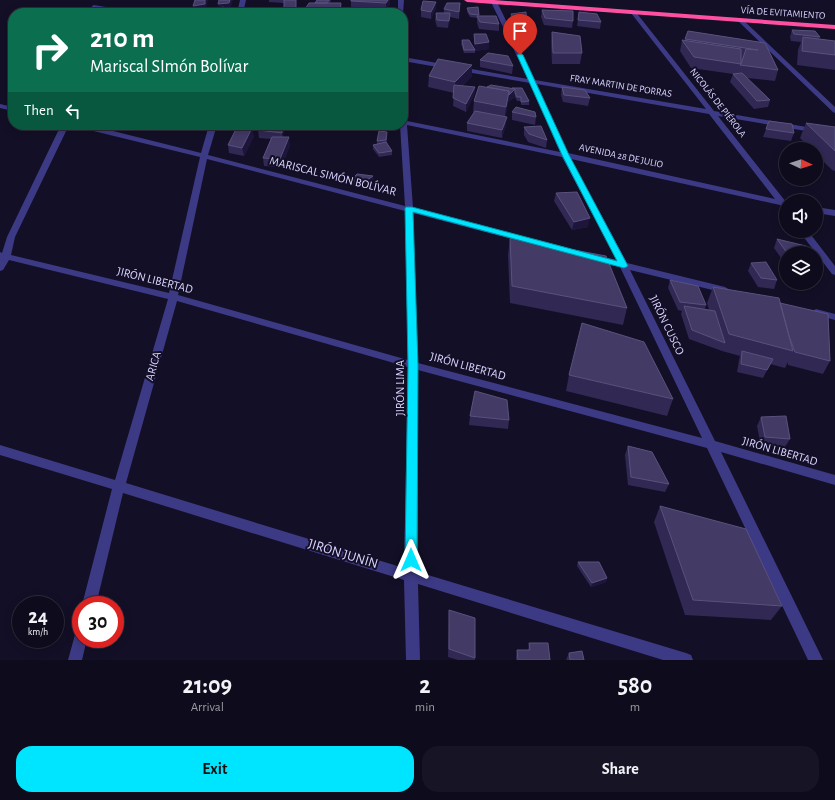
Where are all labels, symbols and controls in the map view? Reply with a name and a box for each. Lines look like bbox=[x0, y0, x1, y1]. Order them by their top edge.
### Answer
street label: VÍA DE EVITAMIENTO bbox=[740, 3, 826, 21]
pin bbox=[503, 14, 537, 55]
icon: arrive bbox=[509, 20, 531, 42]
icon: right bbox=[24, 24, 76, 76]
text: 210 m bbox=[90, 25, 155, 53]
text: Mariscal SImón Bolívar bbox=[90, 58, 248, 76]
street label: NICOLÁS DE PIÉROLA bbox=[688, 65, 750, 140]
street label: FRAY MARTIN DE PORRAS bbox=[569, 73, 673, 99]
icon: left bbox=[62, 100, 84, 122]
text: Then bbox=[24, 103, 54, 118]
street label: AVENIDA 28 DE JULIO bbox=[578, 142, 664, 170]
north arrow bbox=[779, 142, 823, 186]
map controls bbox=[779, 142, 823, 290]
street label: MARISCAL SIMÓN BOLÍVAR bbox=[268, 153, 398, 198]
button: sound bbox=[779, 194, 823, 238]
button: layers bbox=[779, 246, 823, 290]
street label: JIRÓN LIBERTAD bbox=[116, 264, 195, 295]
street label: JIRÓN CUSCO bbox=[647, 293, 688, 357]
street label: JIRÓN LIBERTAD bbox=[429, 349, 508, 382]
street label: ARICA bbox=[143, 350, 163, 382]
street label: JIRÓN LIMA bbox=[393, 360, 406, 416]
street label: JIRÓN LIBERTAD bbox=[741, 434, 820, 468]
street label: JIRÓN JUNÍN bbox=[306, 534, 381, 571]
position arrow bbox=[390, 539, 432, 581]
speed limit sign: 30 bbox=[72, 596, 124, 648]
text: 24 bbox=[28, 607, 48, 627]
text: km/h bbox=[28, 627, 48, 637]
text: 21:09 bbox=[183, 674, 232, 698]
text: 2 bbox=[419, 674, 431, 698]
text: 580 bbox=[618, 674, 652, 698]
text: Arrival bbox=[191, 701, 224, 714]
text: min bbox=[415, 701, 435, 714]
text: m bbox=[630, 701, 640, 714]
button: Exit bbox=[16, 746, 414, 792]
button: Share bbox=[422, 746, 819, 792]

